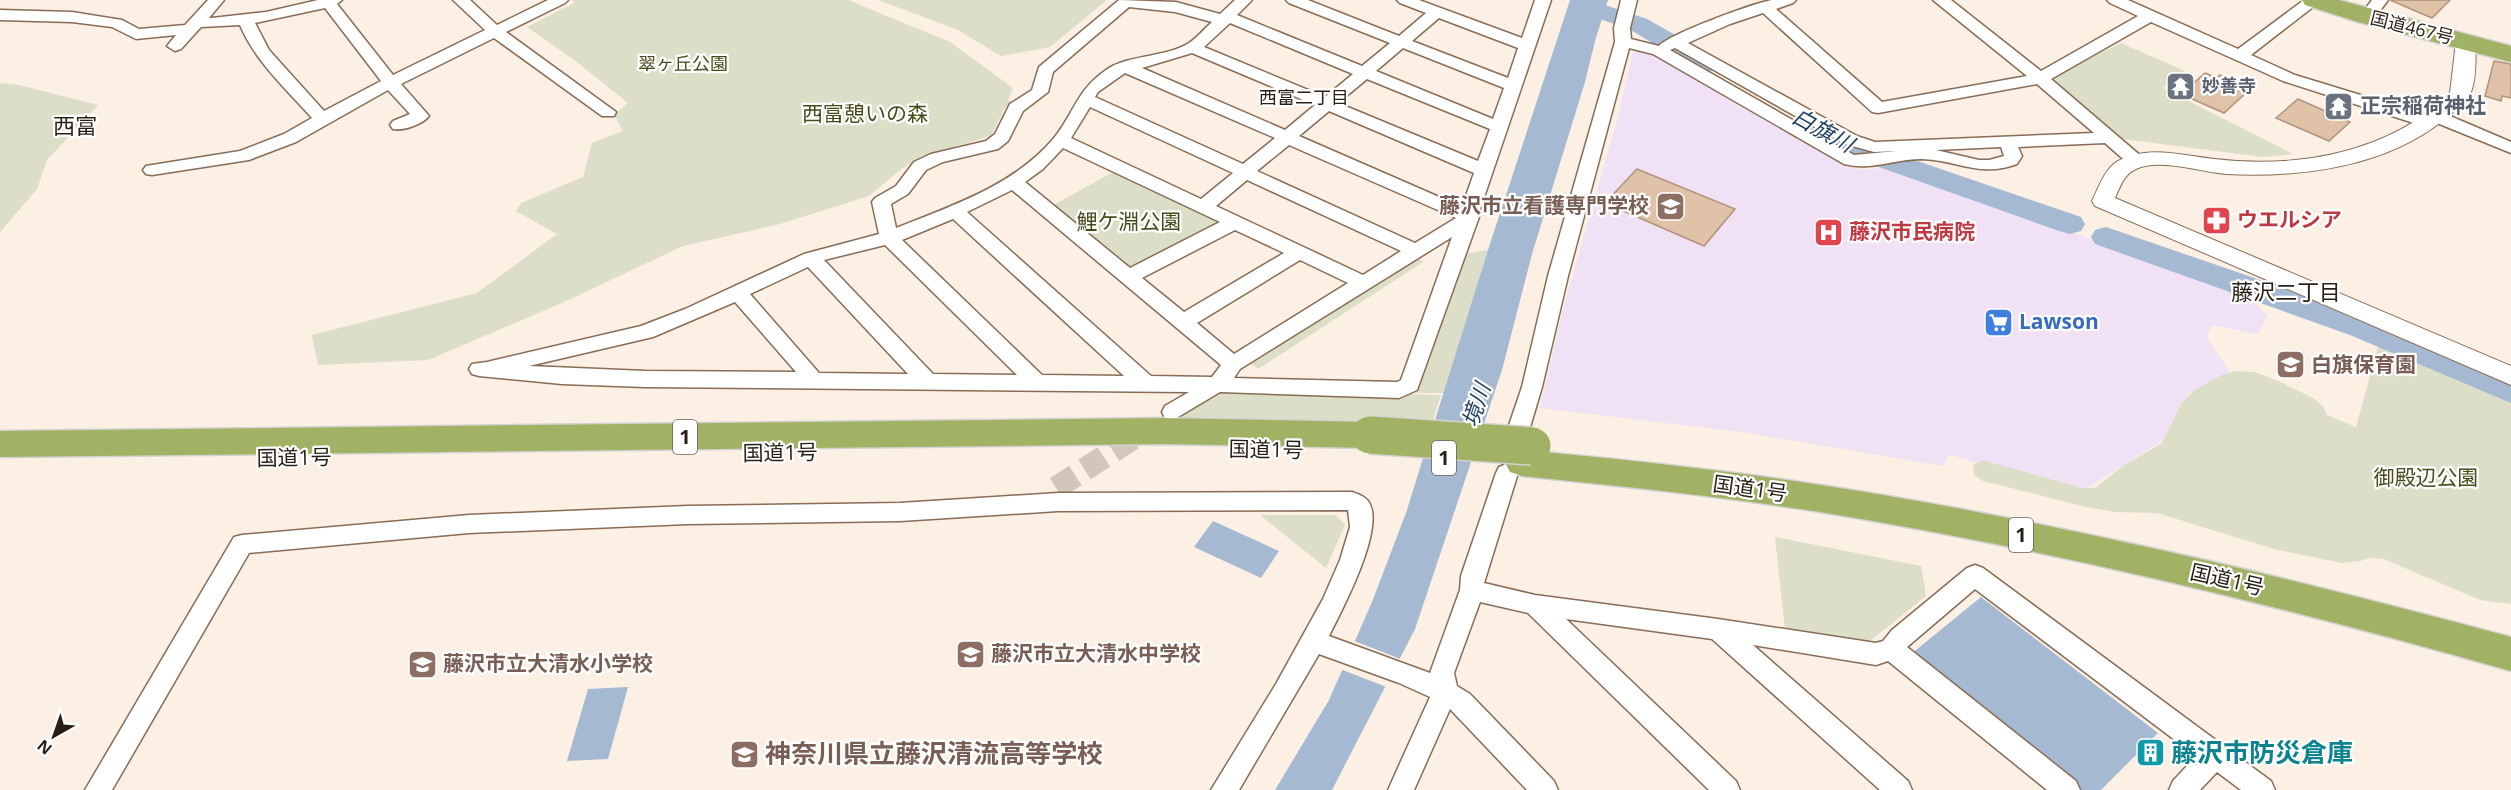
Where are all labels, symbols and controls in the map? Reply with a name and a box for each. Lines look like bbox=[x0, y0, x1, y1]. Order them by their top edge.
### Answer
street label: 国道467号 bbox=[2368, 5, 2456, 49]
park label: 翠ヶ丘公園 bbox=[638, 51, 728, 75]
temple icon: 妙善寺 bbox=[2165, 70, 2197, 102]
place label: 妙善寺 bbox=[2202, 73, 2256, 97]
district label: 西富二丁目 bbox=[1259, 85, 1349, 109]
temple icon: 正宗稲荷神社 bbox=[2323, 90, 2355, 122]
place label: 正宗稲荷神社 bbox=[2360, 91, 2486, 119]
park label: 西富憩いの森 bbox=[802, 99, 928, 127]
water label: 白旗川 bbox=[1787, 100, 1861, 159]
district label: 西富 bbox=[53, 110, 97, 140]
school or university icon: 藤沢市立看護専門学校 bbox=[1654, 190, 1686, 222]
place label: 藤沢市立看護専門学校 bbox=[1439, 191, 1649, 219]
pharmacy icon: ウエルシア bbox=[2200, 204, 2232, 236]
place label: ウエルシア bbox=[2237, 205, 2342, 233]
park label: 鯉ケ淵公園 bbox=[1077, 207, 1182, 235]
hospital icon: 藤沢市民病院 bbox=[1812, 216, 1844, 248]
place label: 藤沢市民病院 bbox=[1849, 217, 1975, 245]
district label: 藤沢二丁目 bbox=[2231, 276, 2341, 306]
supermarket icon: Lawson bbox=[1982, 306, 2014, 338]
place label: Lawson bbox=[2019, 307, 2099, 335]
school or university icon: 白旗保育園 bbox=[2274, 349, 2306, 381]
place label: 白旗保育園 bbox=[2311, 350, 2416, 378]
water label: 境川 bbox=[1454, 377, 1497, 430]
road number: 1 bbox=[673, 420, 697, 454]
street label: 国道1号 bbox=[1228, 434, 1304, 464]
street label: 国道1号 bbox=[742, 437, 818, 467]
road number: 1 bbox=[1432, 441, 1456, 475]
street label: 国道1号 bbox=[256, 442, 332, 472]
park label: 御殿辺公園 bbox=[2374, 463, 2479, 491]
street label: 国道1号 bbox=[1711, 469, 1789, 507]
road number: 1 bbox=[2009, 518, 2033, 552]
street label: 国道1号 bbox=[2188, 557, 2267, 601]
school or university icon: 藤沢市立大清水中学校 bbox=[954, 638, 986, 670]
place label: 藤沢市立大清水中学校 bbox=[991, 639, 1201, 667]
school or university icon: 藤沢市立大清水小学校 bbox=[406, 648, 438, 680]
place label: 藤沢市立大清水小学校 bbox=[443, 649, 653, 677]
north arrow bbox=[24, 706, 84, 766]
place label: 藤沢市防災倉庫 bbox=[2171, 734, 2353, 770]
text: N bbox=[32, 735, 56, 760]
place label: 神奈川県立藤沢清流高等学校 bbox=[765, 735, 1103, 771]
building icon: 藤沢市防災倉庫 bbox=[2134, 737, 2166, 769]
school or university icon: 神奈川県立藤沢清流高等学校 bbox=[728, 738, 760, 770]

